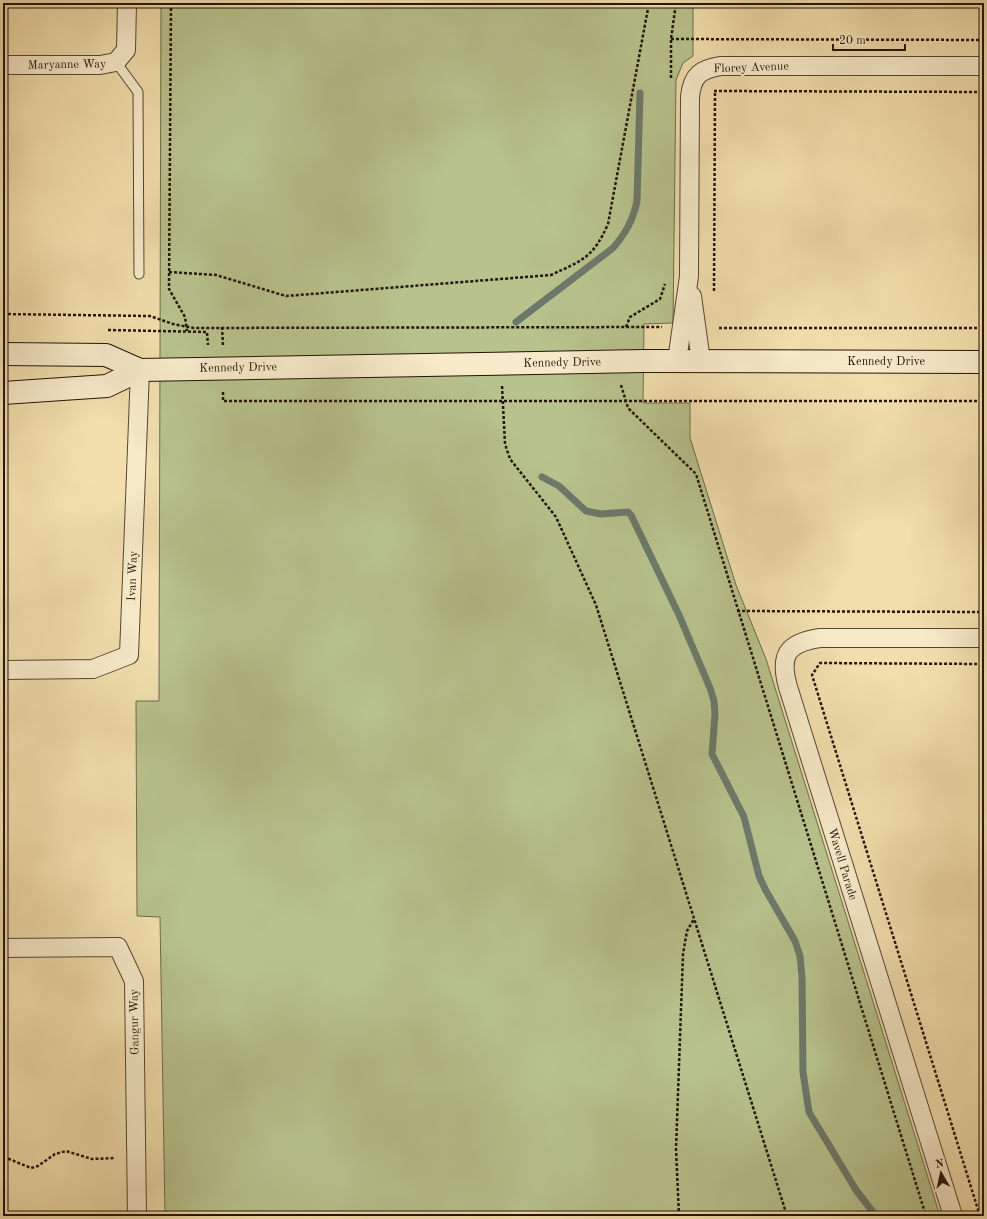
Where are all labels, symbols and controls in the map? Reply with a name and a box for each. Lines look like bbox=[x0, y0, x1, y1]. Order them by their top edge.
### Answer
scale bar bbox=[833, 26, 905, 52]
text: 20 m bbox=[839, 35, 866, 47]
street label: Maryanne Way bbox=[28, 58, 107, 72]
street label: Florey Avenue bbox=[713, 61, 789, 75]
street label: Kennedy Drive bbox=[523, 356, 602, 370]
street label: Kennedy Drive bbox=[847, 356, 925, 368]
street label: Kennedy Drive bbox=[199, 361, 278, 375]
street label: Ivan Way bbox=[126, 550, 140, 601]
street label: Wavell Parade bbox=[825, 827, 859, 902]
street label: Gangur Way bbox=[128, 988, 142, 1055]
north arrow bbox=[921, 1153, 961, 1193]
text: N bbox=[935, 1158, 945, 1171]

